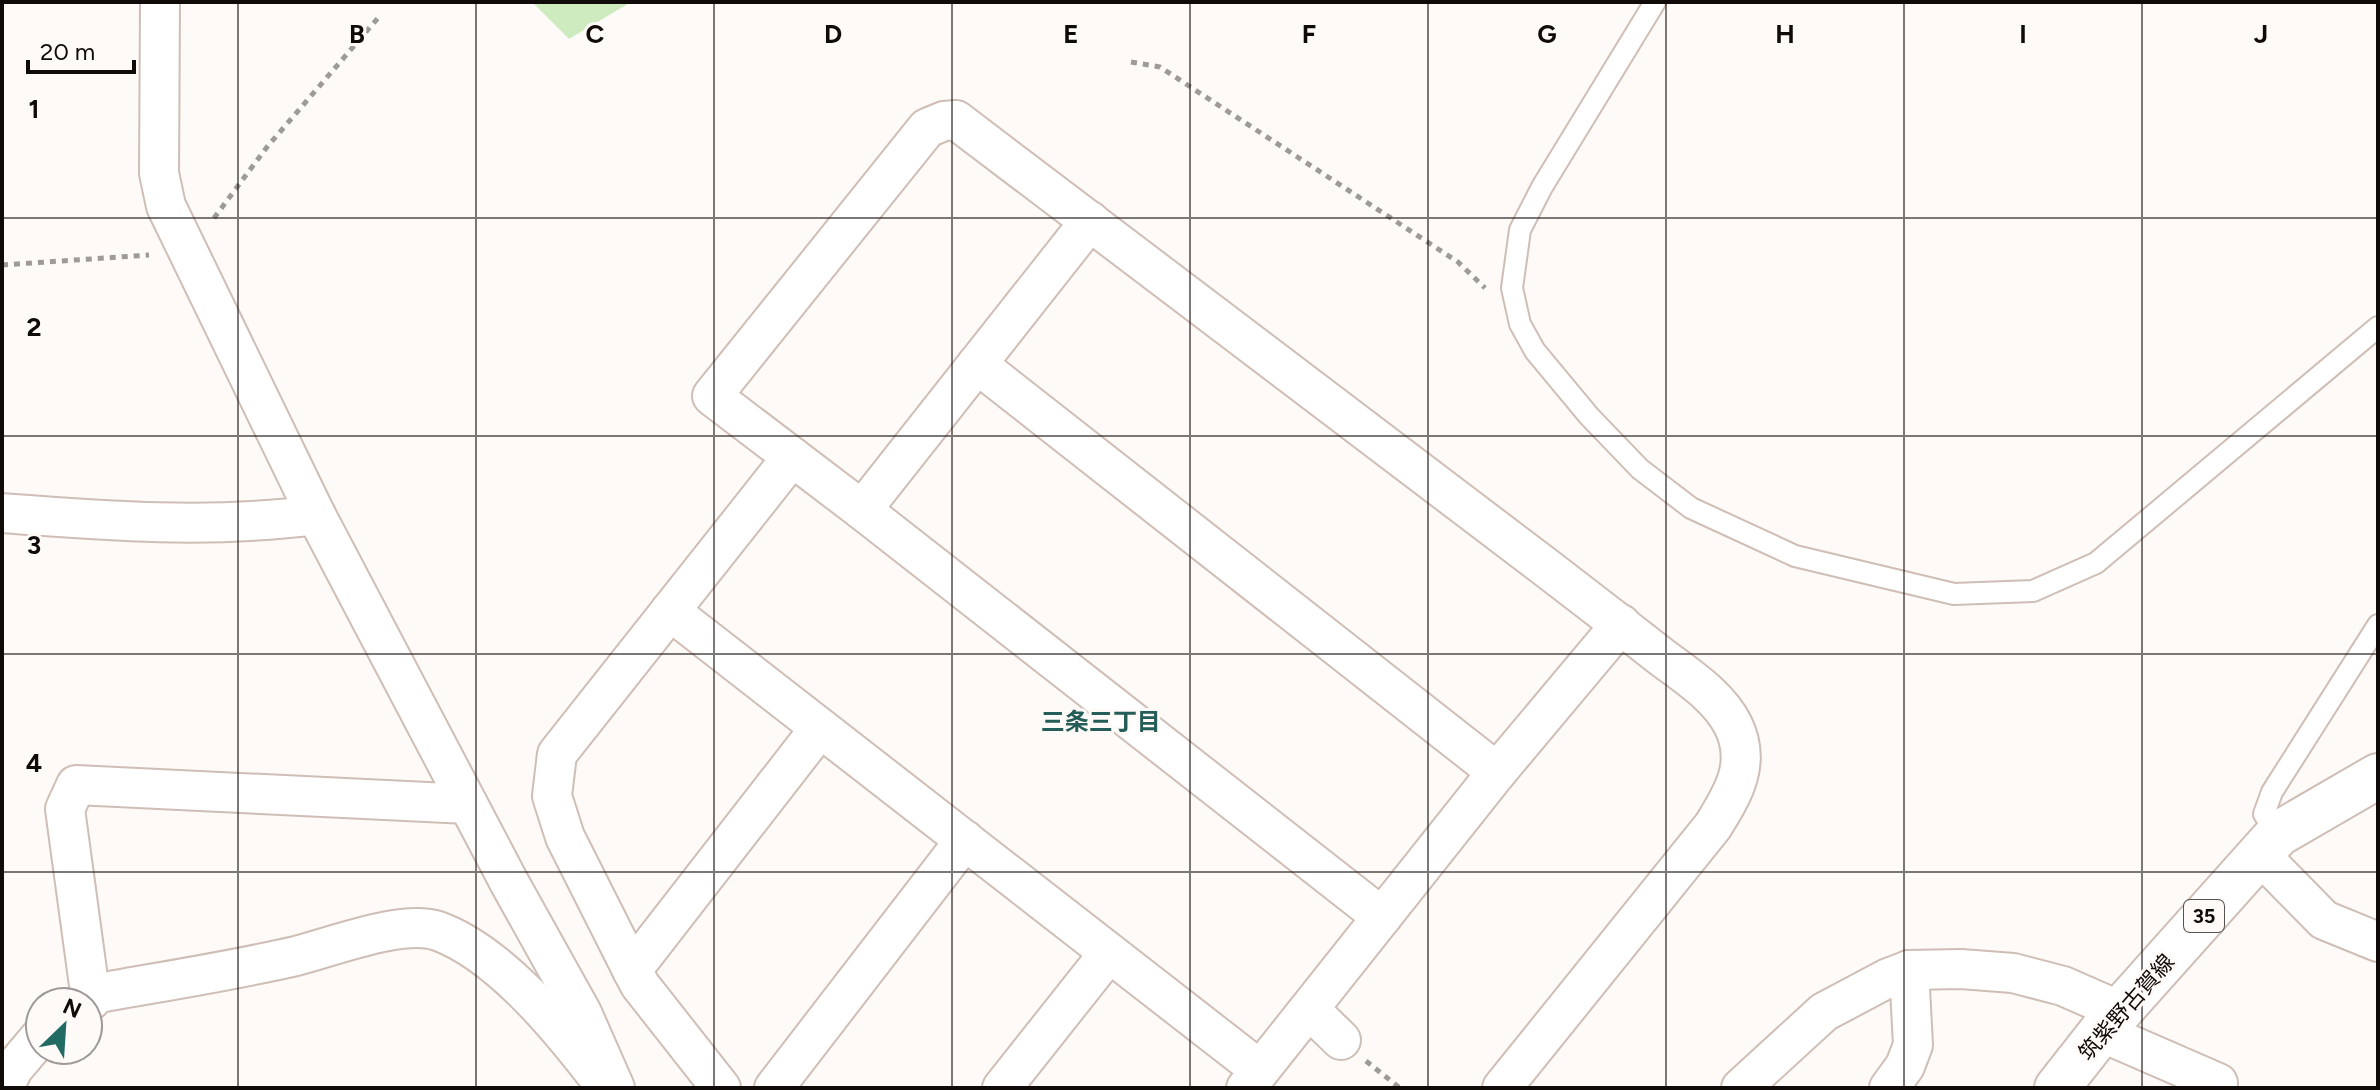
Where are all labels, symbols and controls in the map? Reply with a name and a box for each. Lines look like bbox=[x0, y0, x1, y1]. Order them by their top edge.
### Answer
text: B bbox=[349, 18, 365, 50]
text: C bbox=[586, 18, 605, 50]
text: D bbox=[824, 18, 842, 50]
text: E bbox=[1063, 18, 1079, 50]
text: F bbox=[1302, 18, 1316, 50]
text: G bbox=[1537, 18, 1557, 50]
text: H bbox=[1775, 18, 1795, 50]
text: I bbox=[2019, 18, 2027, 50]
text: J bbox=[2254, 18, 2268, 50]
scale bar bbox=[28, 24, 134, 74]
text: 20 m bbox=[40, 37, 95, 66]
text: 1 bbox=[29, 93, 39, 125]
text: 2 bbox=[26, 311, 42, 343]
text: 3 bbox=[27, 529, 41, 561]
district label: 三条三丁目 bbox=[1041, 707, 1161, 736]
text: 4 bbox=[26, 747, 42, 779]
road number: 35 bbox=[2184, 900, 2224, 932]
street label: 筑紫野古賀線 bbox=[2073, 949, 2180, 1066]
north arrow bbox=[24, 986, 104, 1066]
text: N bbox=[59, 992, 86, 1024]

